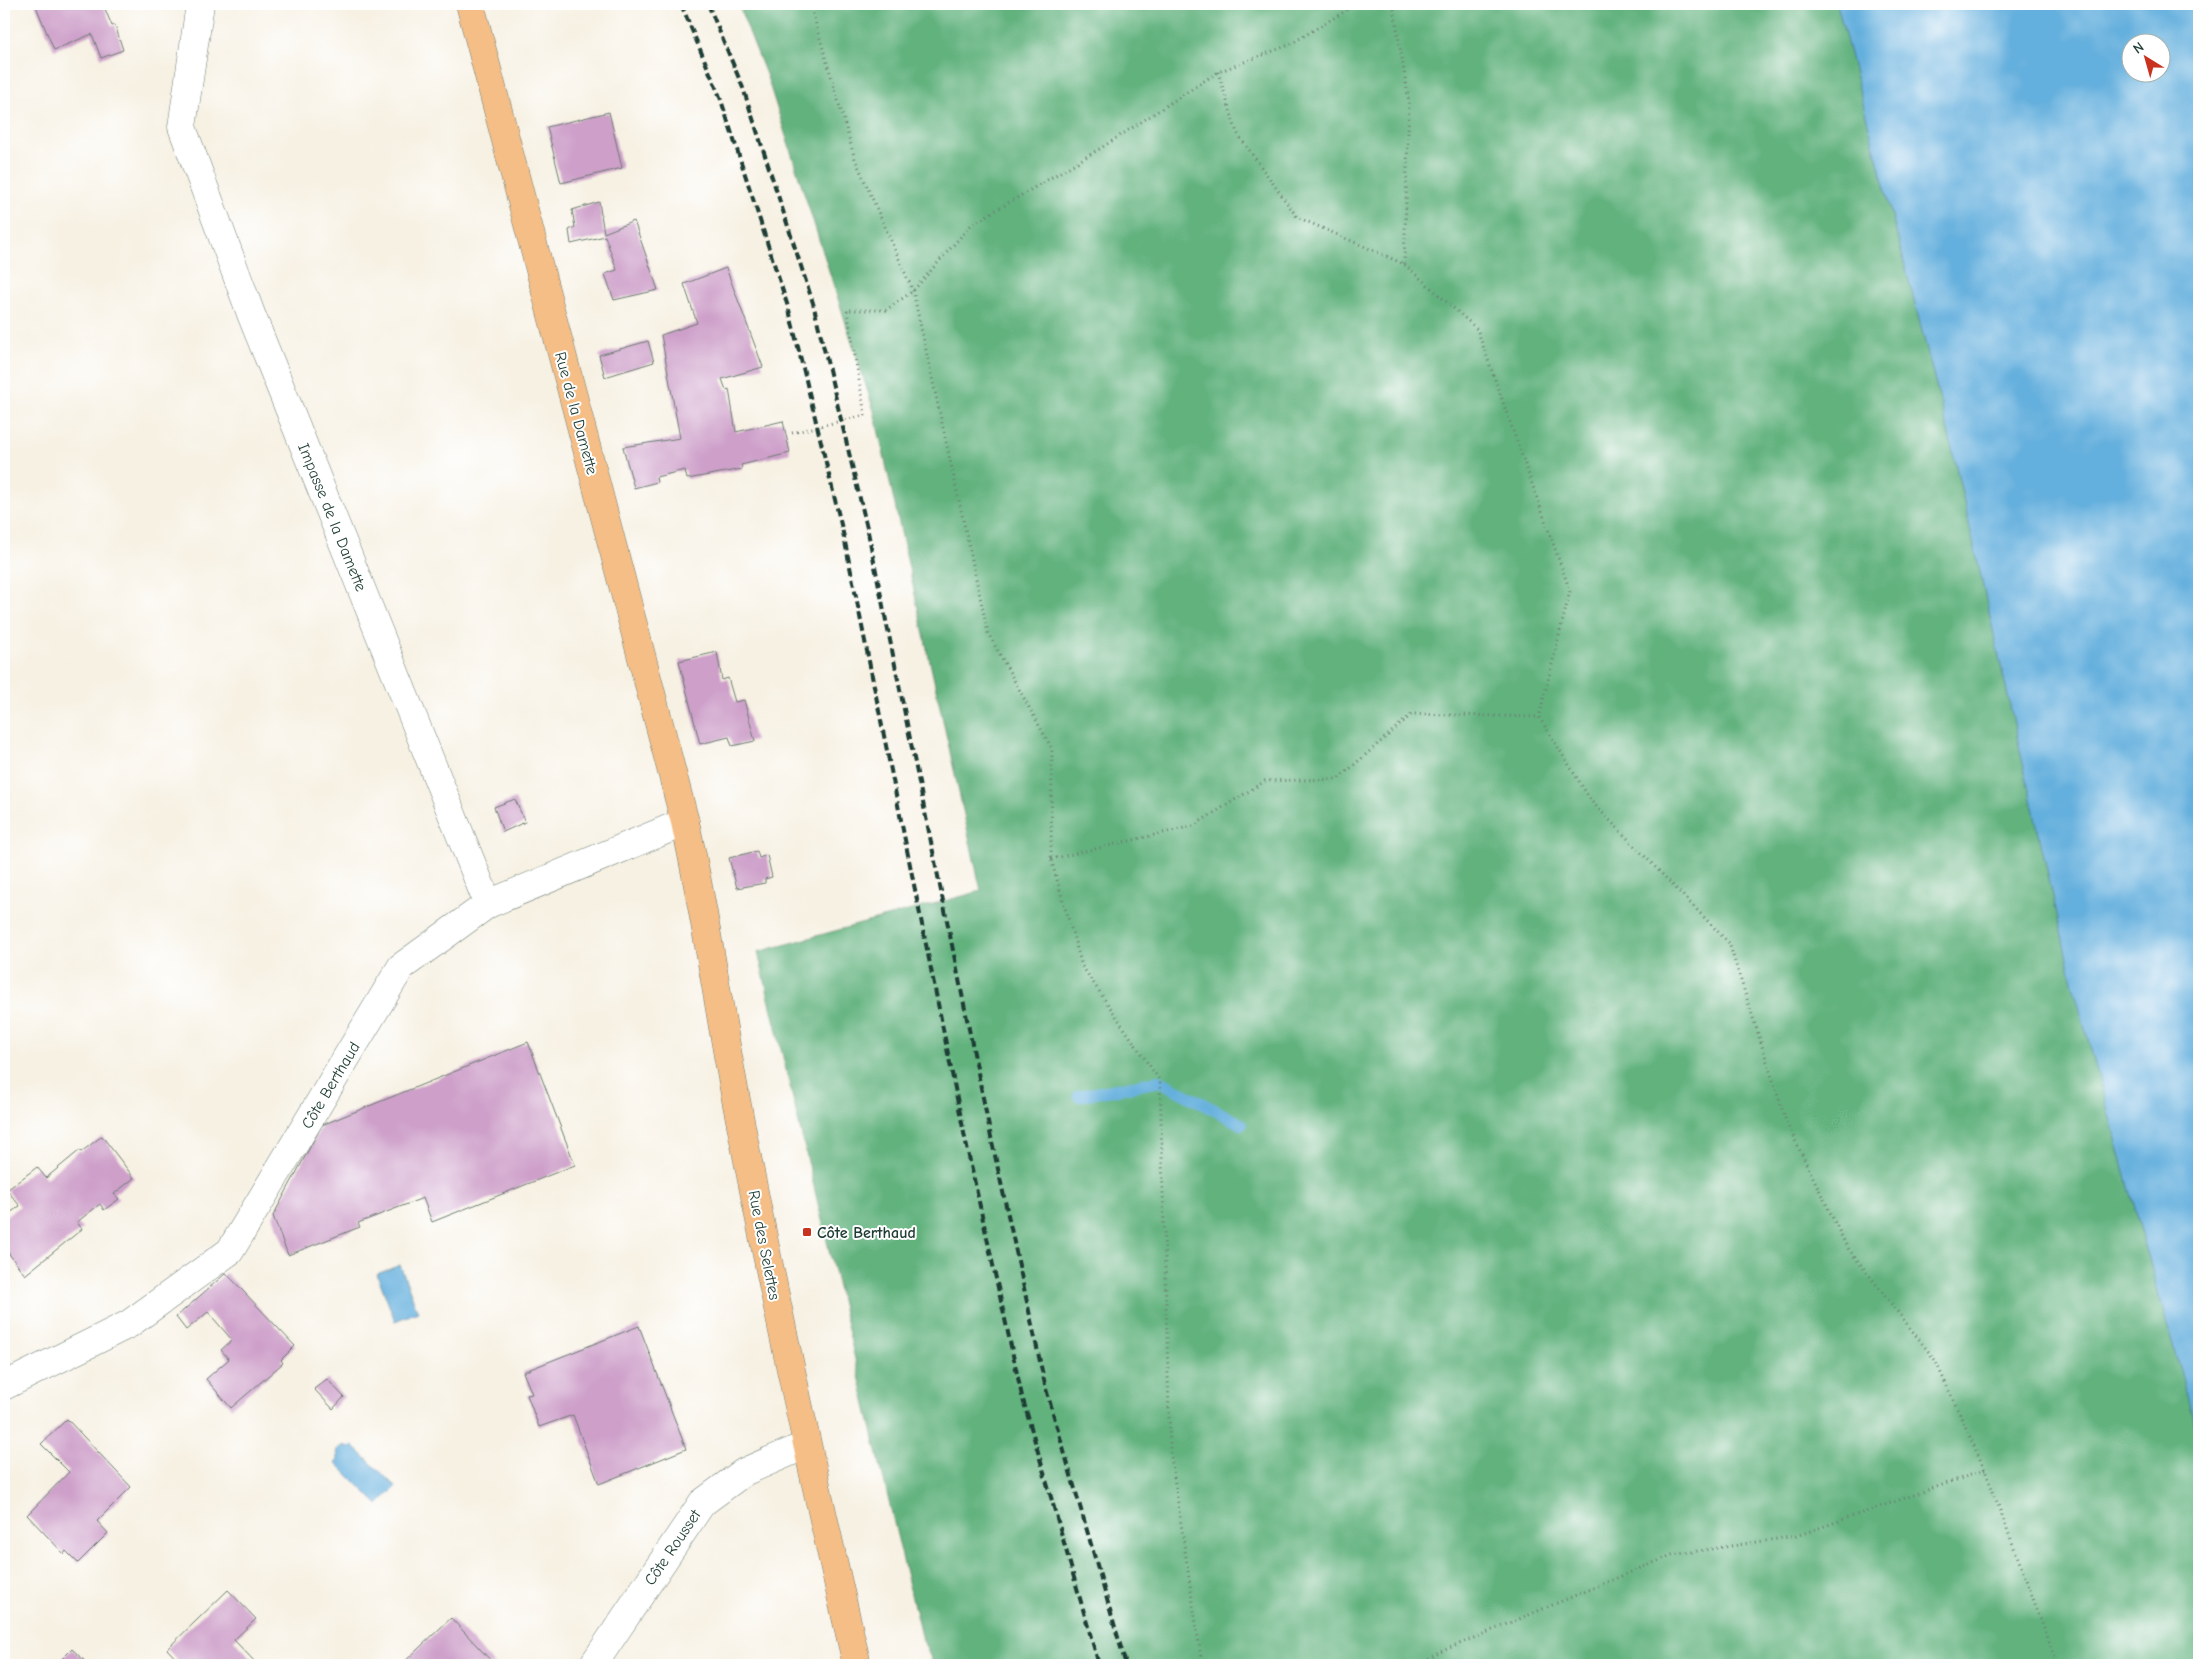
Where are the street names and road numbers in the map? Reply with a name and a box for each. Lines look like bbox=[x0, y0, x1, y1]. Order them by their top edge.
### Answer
street label: Rue de la Damette bbox=[551, 350, 601, 477]
street label: Impasse de la Damette bbox=[294, 441, 370, 594]
street label: Côte Berthaud bbox=[298, 1039, 364, 1132]
street label: Rue des Selettes bbox=[745, 1189, 784, 1302]
street label: Côte Rousset bbox=[641, 1506, 705, 1589]

